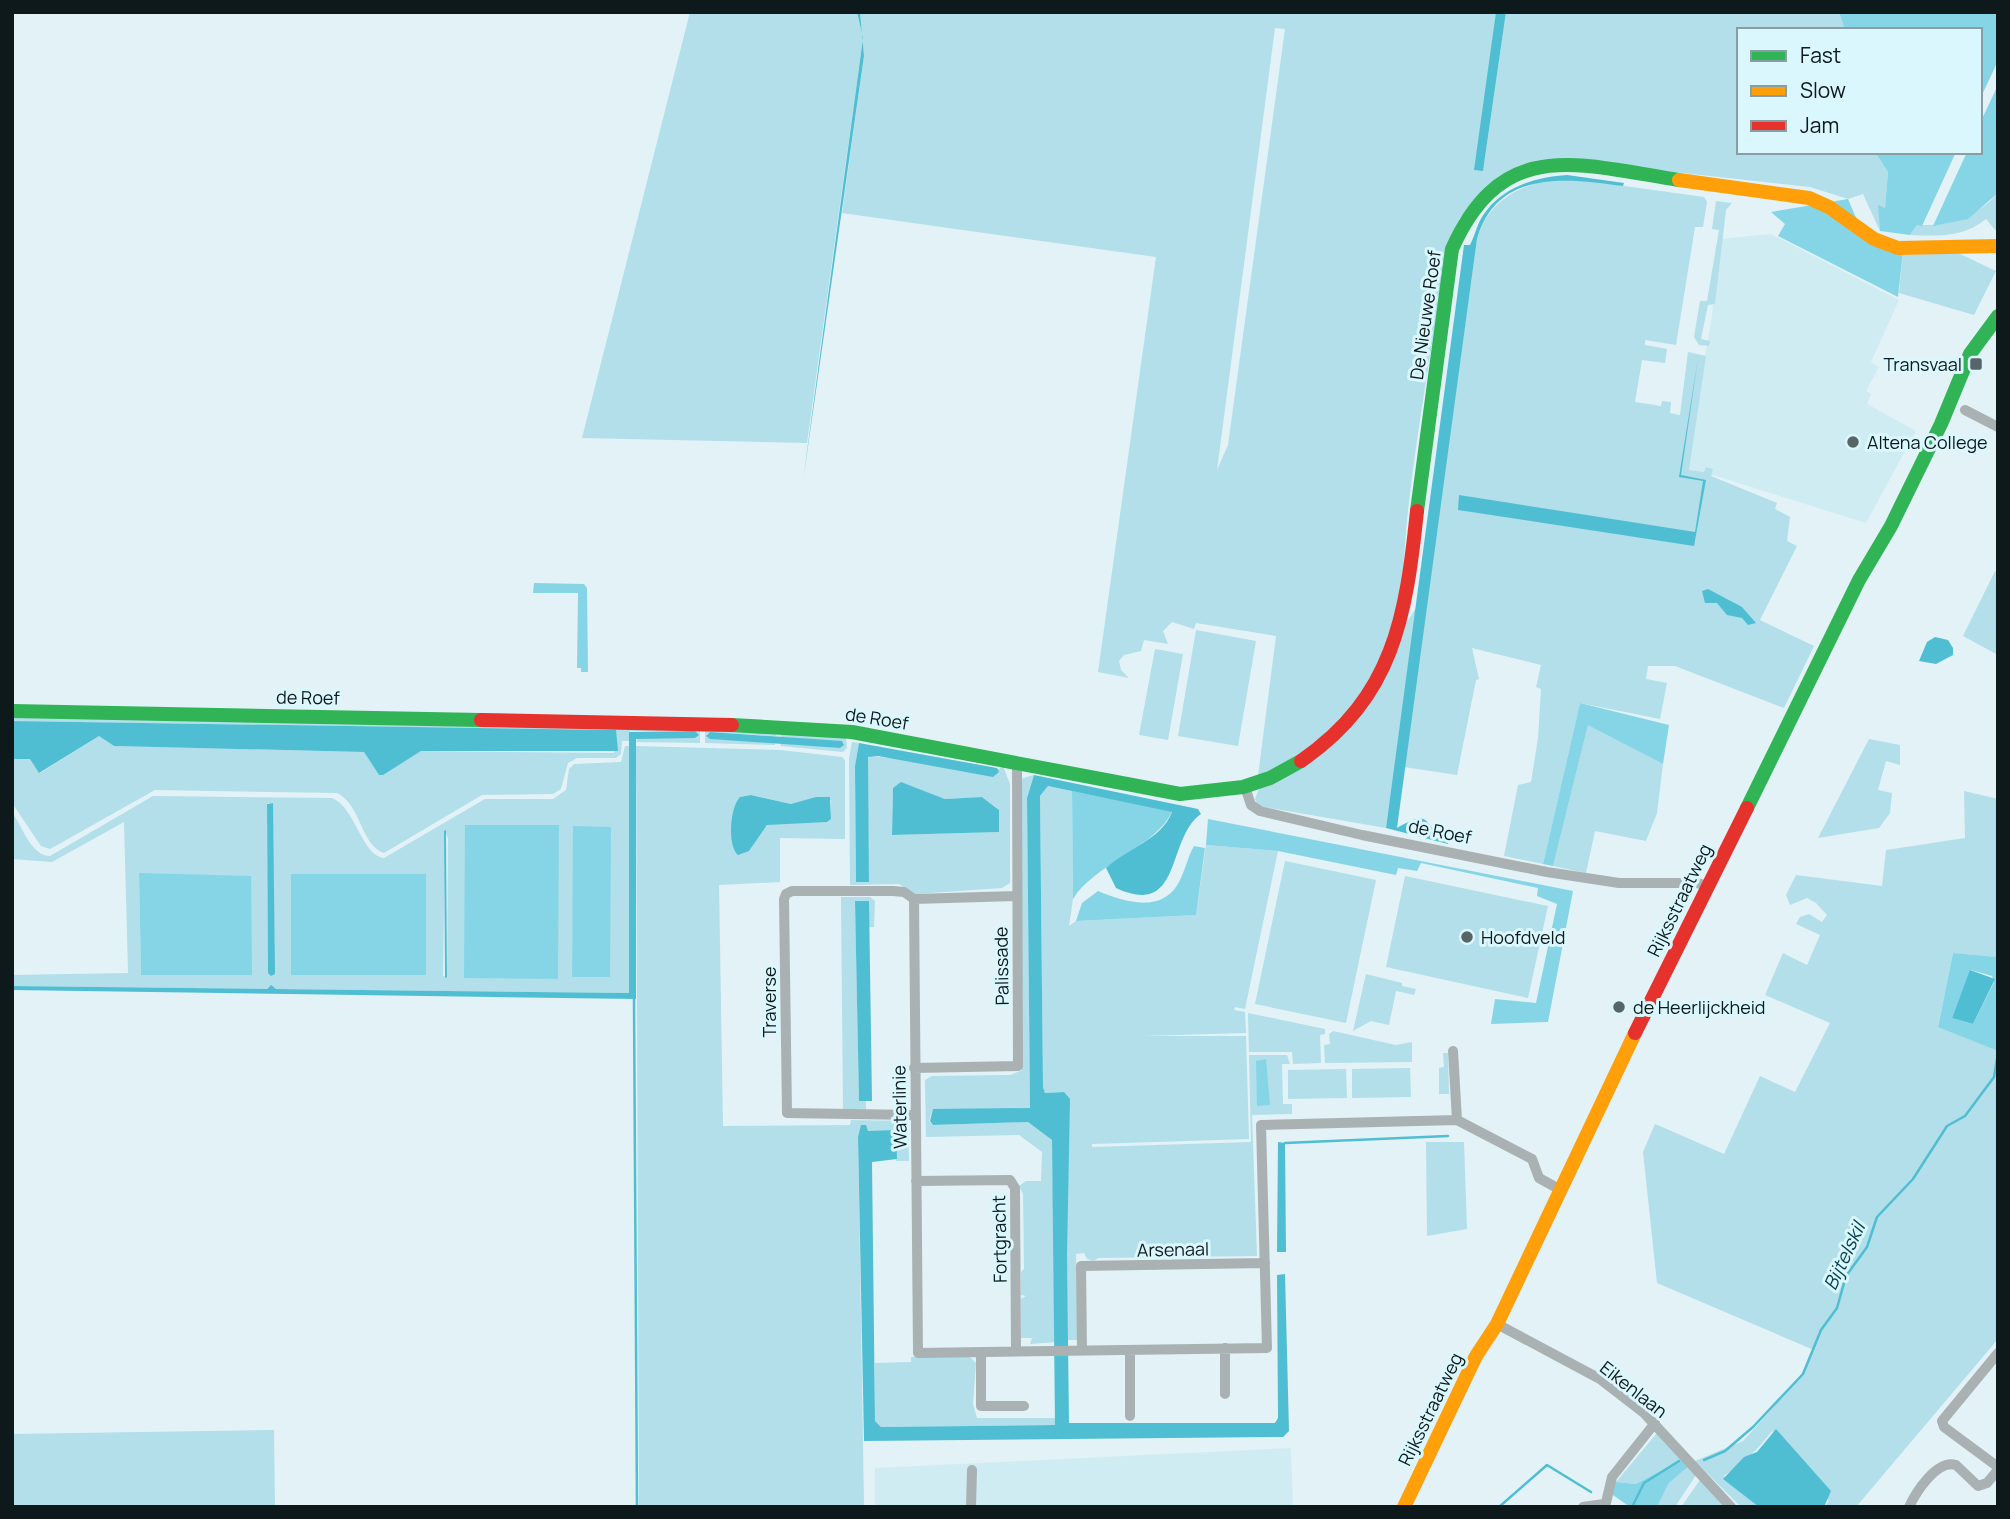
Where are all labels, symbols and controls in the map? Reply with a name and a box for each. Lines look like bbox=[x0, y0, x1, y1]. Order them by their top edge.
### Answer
legend bbox=[1737, 28, 1982, 154]
text: Fast bbox=[1800, 41, 1841, 69]
text: Slow bbox=[1800, 76, 1846, 104]
text: Jam bbox=[1800, 111, 1839, 139]
street label: De Nieuwe Roef bbox=[1404, 248, 1446, 381]
place label: Transvaal bbox=[1883, 352, 1962, 376]
marker: Transvaal bbox=[1968, 356, 1984, 372]
place label: Altena College bbox=[1867, 430, 1988, 454]
marker: Altena College bbox=[1845, 434, 1861, 450]
street label: de Roef bbox=[276, 684, 341, 710]
street label: de Roef bbox=[844, 701, 911, 735]
street label: de Roef bbox=[1406, 813, 1474, 849]
street label: Rijksstraatweg bbox=[1641, 840, 1717, 960]
place label: Hoofdveld bbox=[1481, 925, 1565, 949]
street label: Palissade bbox=[988, 926, 1014, 1006]
marker: Hoofdveld bbox=[1459, 929, 1475, 945]
street label: Traverse bbox=[757, 966, 781, 1038]
place label: de Heerlijckheid bbox=[1633, 995, 1766, 1019]
marker: de Heerlijckheid bbox=[1611, 999, 1627, 1015]
street label: Waterlinie bbox=[886, 1065, 912, 1149]
street label: Fortgracht bbox=[986, 1195, 1012, 1283]
water label: Bijtelskil bbox=[1817, 1216, 1872, 1294]
street label: Arsenaal bbox=[1137, 1236, 1209, 1262]
street label: Rijksstraatweg bbox=[1392, 1349, 1468, 1469]
street label: Eikenlaan bbox=[1595, 1355, 1673, 1423]

